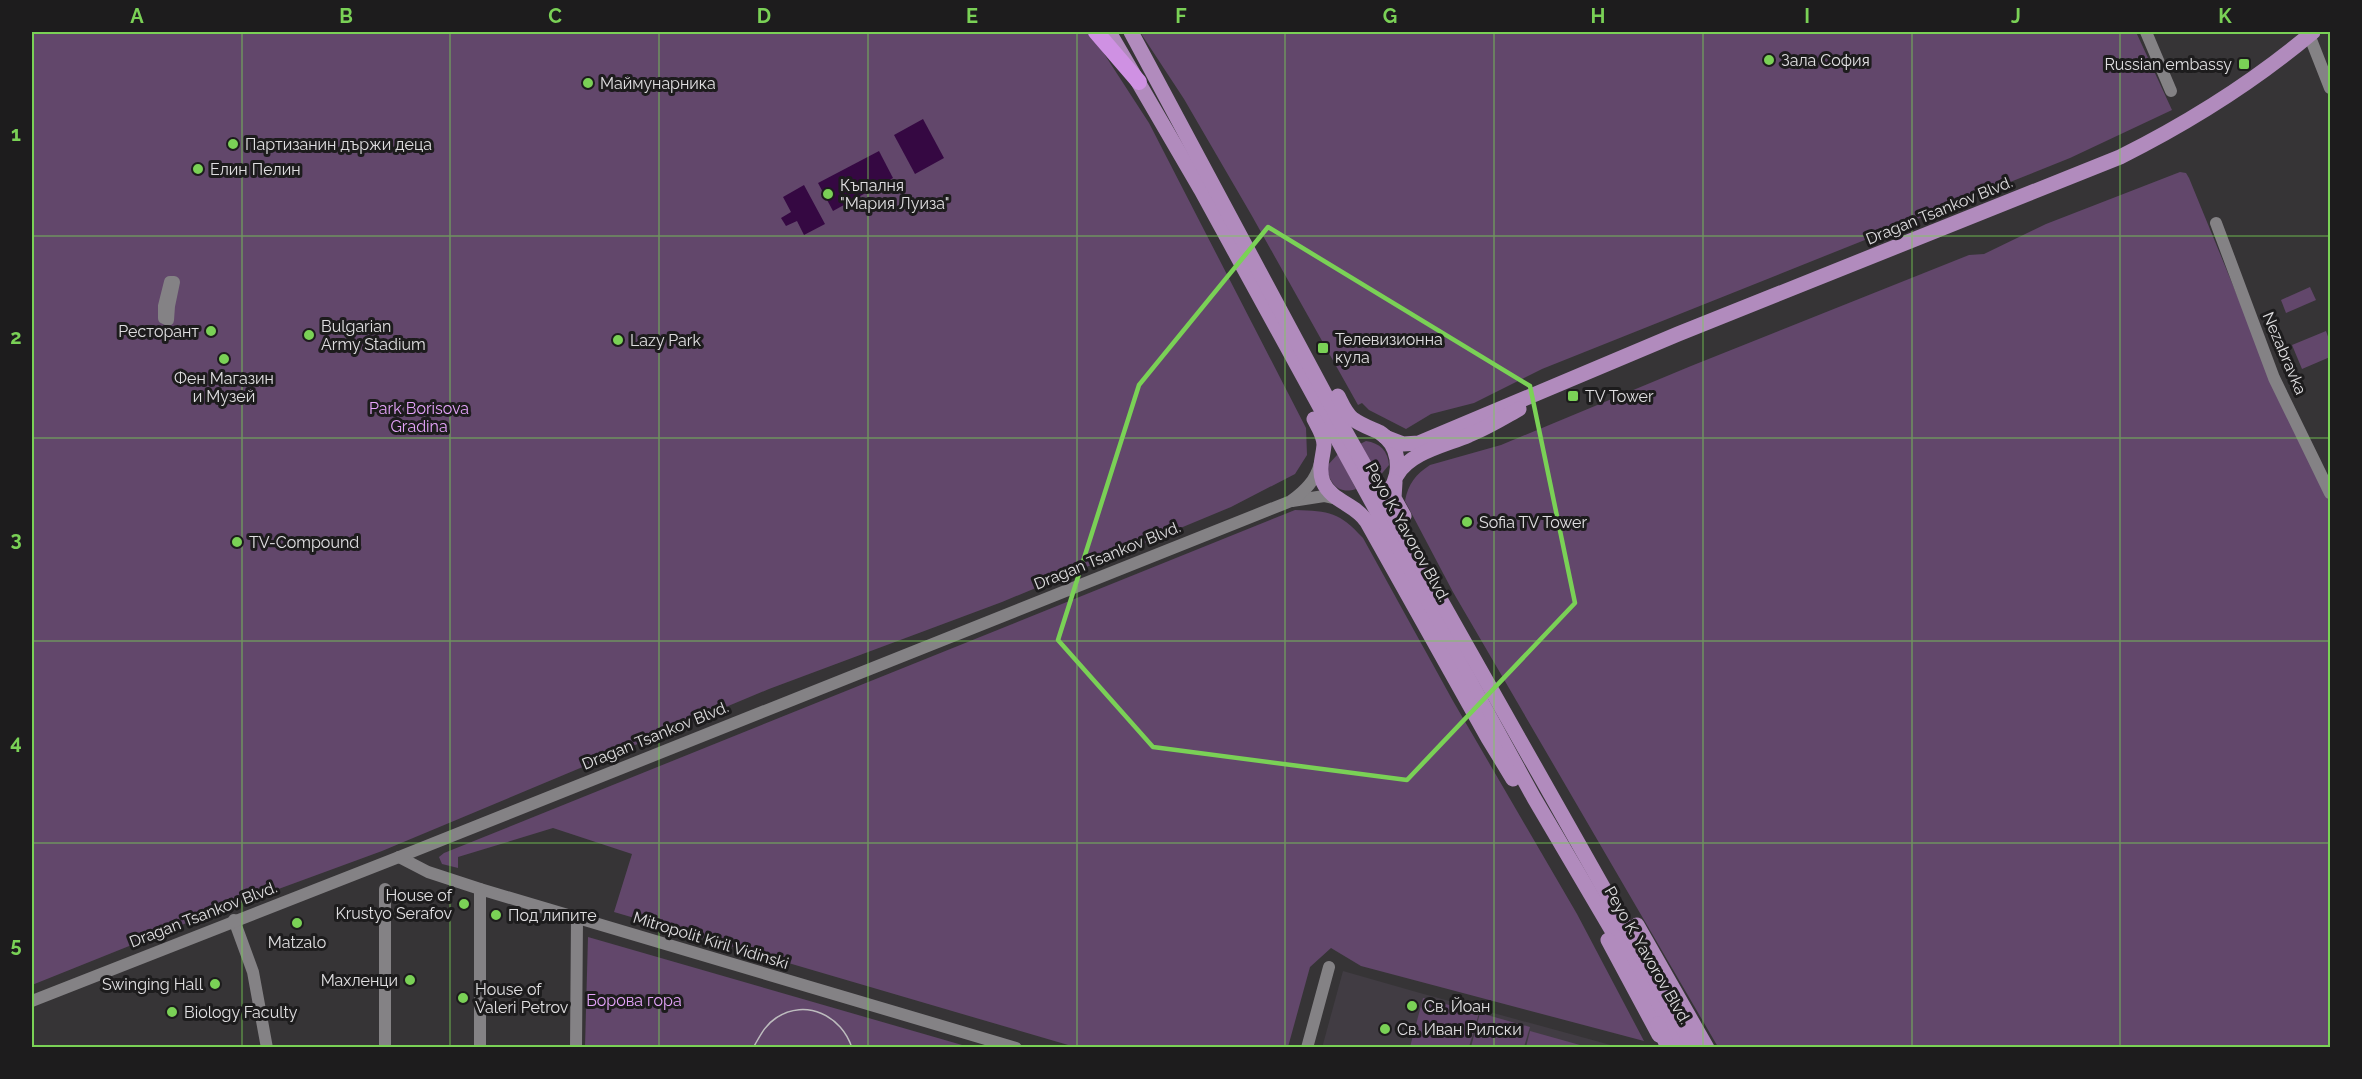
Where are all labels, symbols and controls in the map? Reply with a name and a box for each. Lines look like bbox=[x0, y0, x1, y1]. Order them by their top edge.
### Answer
text: A bbox=[130, 4, 144, 28]
text: B bbox=[339, 4, 353, 28]
text: C bbox=[548, 4, 562, 28]
text: D bbox=[757, 4, 771, 28]
text: E bbox=[966, 4, 978, 28]
text: F bbox=[1175, 4, 1187, 28]
text: G bbox=[1383, 4, 1397, 28]
text: H bbox=[1591, 4, 1605, 28]
text: I bbox=[1804, 4, 1810, 28]
text: J bbox=[2011, 4, 2021, 28]
text: K bbox=[2218, 4, 2232, 28]
place label: Зала София bbox=[1781, 51, 1870, 70]
marker: Зала София bbox=[1762, 53, 1776, 67]
place label: Russian embassy bbox=[2104, 55, 2232, 74]
marker: Russian embassy bbox=[2237, 57, 2251, 71]
place label: Маймунарника bbox=[600, 74, 716, 93]
marker: Маймунарника bbox=[581, 76, 595, 90]
text: 1 bbox=[11, 122, 21, 146]
place label: Партизанин държи деца bbox=[245, 135, 432, 154]
marker: Партизанин държи деца bbox=[226, 137, 240, 151]
place label: Елин Пелин bbox=[210, 160, 301, 179]
marker: Елин Пелин bbox=[191, 162, 205, 176]
street label: Dragan Tsankov Blvd. bbox=[1863, 172, 2015, 249]
place label: Къпалня "Мария Луиза" bbox=[840, 176, 949, 213]
marker: Къпалня "Мария Луиза" bbox=[821, 187, 835, 201]
street label: Nezabravka bbox=[2259, 309, 2310, 397]
place label: Bulgarian Army Stadium bbox=[321, 317, 426, 354]
place label: Ресторант bbox=[118, 322, 199, 341]
marker: Ресторант bbox=[204, 324, 218, 338]
text: 2 bbox=[10, 325, 22, 349]
marker: Bulgarian Army Stadium bbox=[302, 328, 316, 342]
place label: Телевизионна кула bbox=[1335, 330, 1443, 367]
place label: Lazy Park bbox=[630, 331, 701, 350]
marker: Lazy Park bbox=[611, 333, 625, 347]
marker: Телевизионна кула bbox=[1316, 341, 1330, 355]
marker: Фен Магазин и Музей bbox=[217, 352, 231, 366]
place label: Фен Магазин и Музей bbox=[174, 369, 274, 406]
place label: TV Tower bbox=[1585, 387, 1654, 406]
marker: TV Tower bbox=[1566, 389, 1580, 403]
park label: Park Borisova Gradina bbox=[369, 399, 469, 436]
street label: Peyo K. Yavorov Blvd. bbox=[1362, 460, 1454, 605]
place label: Sofia TV Tower bbox=[1479, 513, 1587, 532]
marker: Sofia TV Tower bbox=[1460, 515, 1474, 529]
street label: Dragan Tsankov Blvd. bbox=[1031, 517, 1183, 594]
text: 3 bbox=[10, 527, 22, 551]
place label: TV-Compound bbox=[249, 533, 359, 552]
marker: TV-Compound bbox=[230, 535, 244, 549]
street label: Dragan Tsankov Blvd. bbox=[579, 697, 731, 774]
text: 4 bbox=[10, 730, 22, 754]
street label: Dragan Tsankov Blvd. bbox=[127, 878, 280, 951]
street label: Peyo K. Yavorov Blvd. bbox=[1600, 883, 1695, 1027]
place label: House of Krustyo Serafov bbox=[335, 886, 453, 923]
marker: House of Krustyo Serafov bbox=[457, 897, 471, 911]
place label: Под липите bbox=[508, 906, 597, 925]
marker: Под липите bbox=[489, 908, 503, 922]
street label: Mitropolit Kiril Vidinski bbox=[631, 908, 791, 973]
marker: Matzalo bbox=[290, 916, 304, 930]
text: 5 bbox=[10, 933, 22, 957]
place label: Matzalo bbox=[268, 933, 326, 952]
place label: Махленци bbox=[321, 971, 398, 990]
marker: Махленци bbox=[403, 973, 417, 987]
place label: Swinging Hall bbox=[102, 975, 204, 994]
marker: Swinging Hall bbox=[208, 977, 222, 991]
place label: House of Valeri Petrov bbox=[475, 980, 569, 1017]
marker: House of Valeri Petrov bbox=[456, 991, 470, 1005]
park label: Борова гора bbox=[586, 991, 682, 1010]
place label: Св. Йоан bbox=[1424, 997, 1490, 1016]
marker: Св. Йоан bbox=[1405, 999, 1419, 1013]
place label: Biology Faculty bbox=[184, 1003, 298, 1022]
marker: Biology Faculty bbox=[165, 1005, 179, 1019]
place label: Св. Иван Рилски bbox=[1397, 1020, 1522, 1039]
marker: Св. Иван Рилски bbox=[1378, 1022, 1392, 1036]

